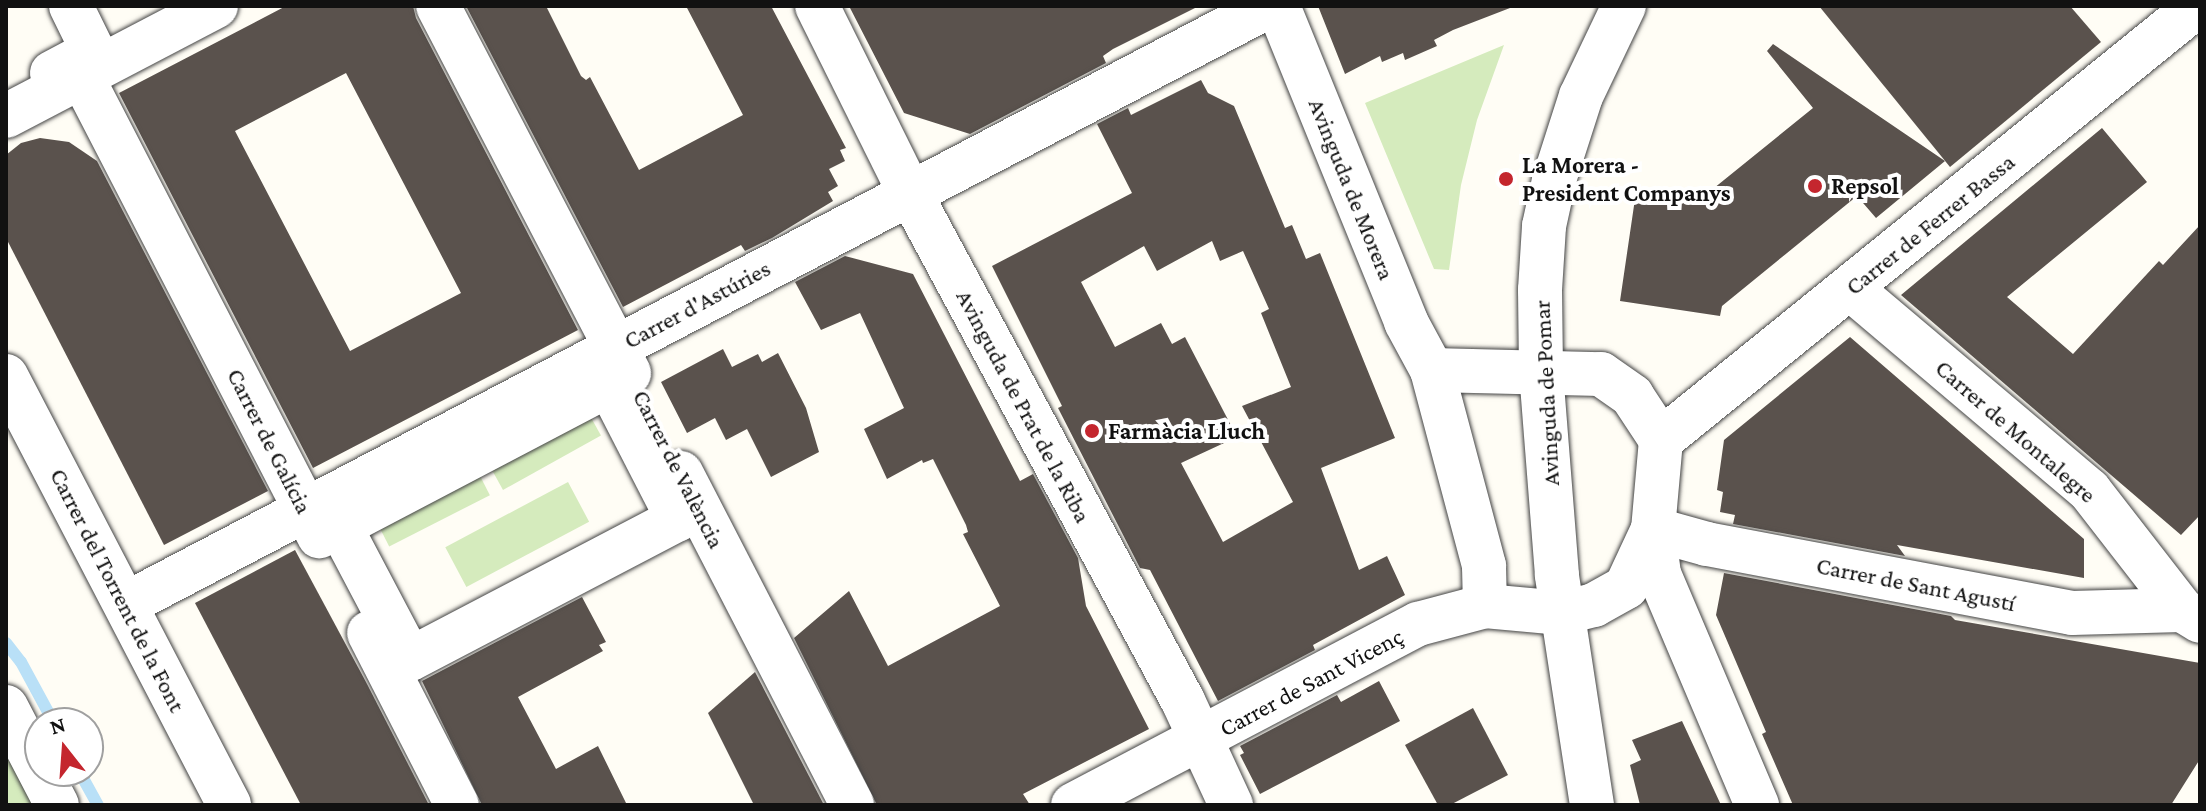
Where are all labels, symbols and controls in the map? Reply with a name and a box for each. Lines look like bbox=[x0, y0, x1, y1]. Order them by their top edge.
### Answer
street label: Avinguda de Morera bbox=[1302, 94, 1402, 284]
street label: Carrer de Ferrer Bassa bbox=[1840, 147, 2020, 301]
place label: La Morera - President Companys bbox=[1522, 151, 1731, 207]
marker: La Morera - President Companys bbox=[1497, 170, 1515, 188]
place label: Repsol bbox=[1831, 172, 1899, 200]
marker: Repsol bbox=[1806, 177, 1824, 195]
street label: Carrer d'Astúries bbox=[619, 253, 775, 355]
street label: Avinguda de Prat de la Riba bbox=[950, 284, 1098, 528]
street label: Avinguda de Pomar bbox=[1527, 299, 1565, 487]
street label: Carrer de Montalegre bbox=[1930, 353, 2102, 509]
street label: Carrer de Galícia bbox=[221, 364, 319, 518]
street label: Carrer de València bbox=[627, 385, 731, 553]
place label: Farmàcia Lluch bbox=[1108, 417, 1265, 445]
marker: Farmàcia Lluch bbox=[1083, 422, 1101, 440]
street label: Carrer del Torrent de la Font bbox=[44, 463, 192, 717]
street label: Carrer de Sant Agustí bbox=[1814, 551, 2018, 617]
street label: Carrer de Sant Vicenç bbox=[1214, 622, 1408, 742]
north arrow bbox=[24, 707, 104, 787]
text: N bbox=[47, 711, 68, 740]

